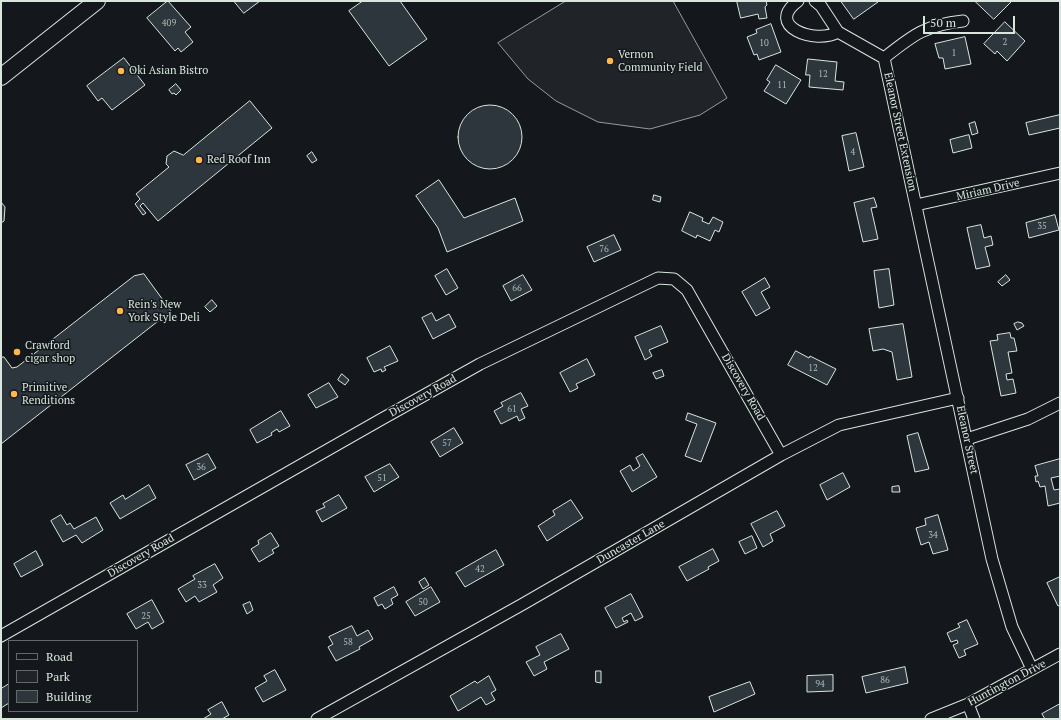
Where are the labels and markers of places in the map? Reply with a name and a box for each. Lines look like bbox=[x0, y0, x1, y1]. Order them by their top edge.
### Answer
place label: Vernon Community Field bbox=[618, 48, 703, 74]
marker: Vernon Community Field bbox=[605, 56, 615, 66]
place label: Oki Asian Bistro bbox=[129, 64, 208, 78]
marker: Oki Asian Bistro bbox=[116, 66, 126, 76]
place label: Red Roof Inn bbox=[207, 153, 270, 167]
marker: Red Roof Inn bbox=[194, 155, 204, 165]
place label: Rein's New York Style Deli bbox=[128, 298, 200, 324]
marker: Rein's New York Style Deli bbox=[115, 306, 125, 316]
place label: Crawford cigar shop bbox=[25, 339, 75, 365]
marker: Crawford cigar shop bbox=[12, 347, 22, 357]
place label: Primitive Renditions bbox=[22, 381, 75, 407]
marker: Primitive Renditions bbox=[9, 389, 19, 399]

